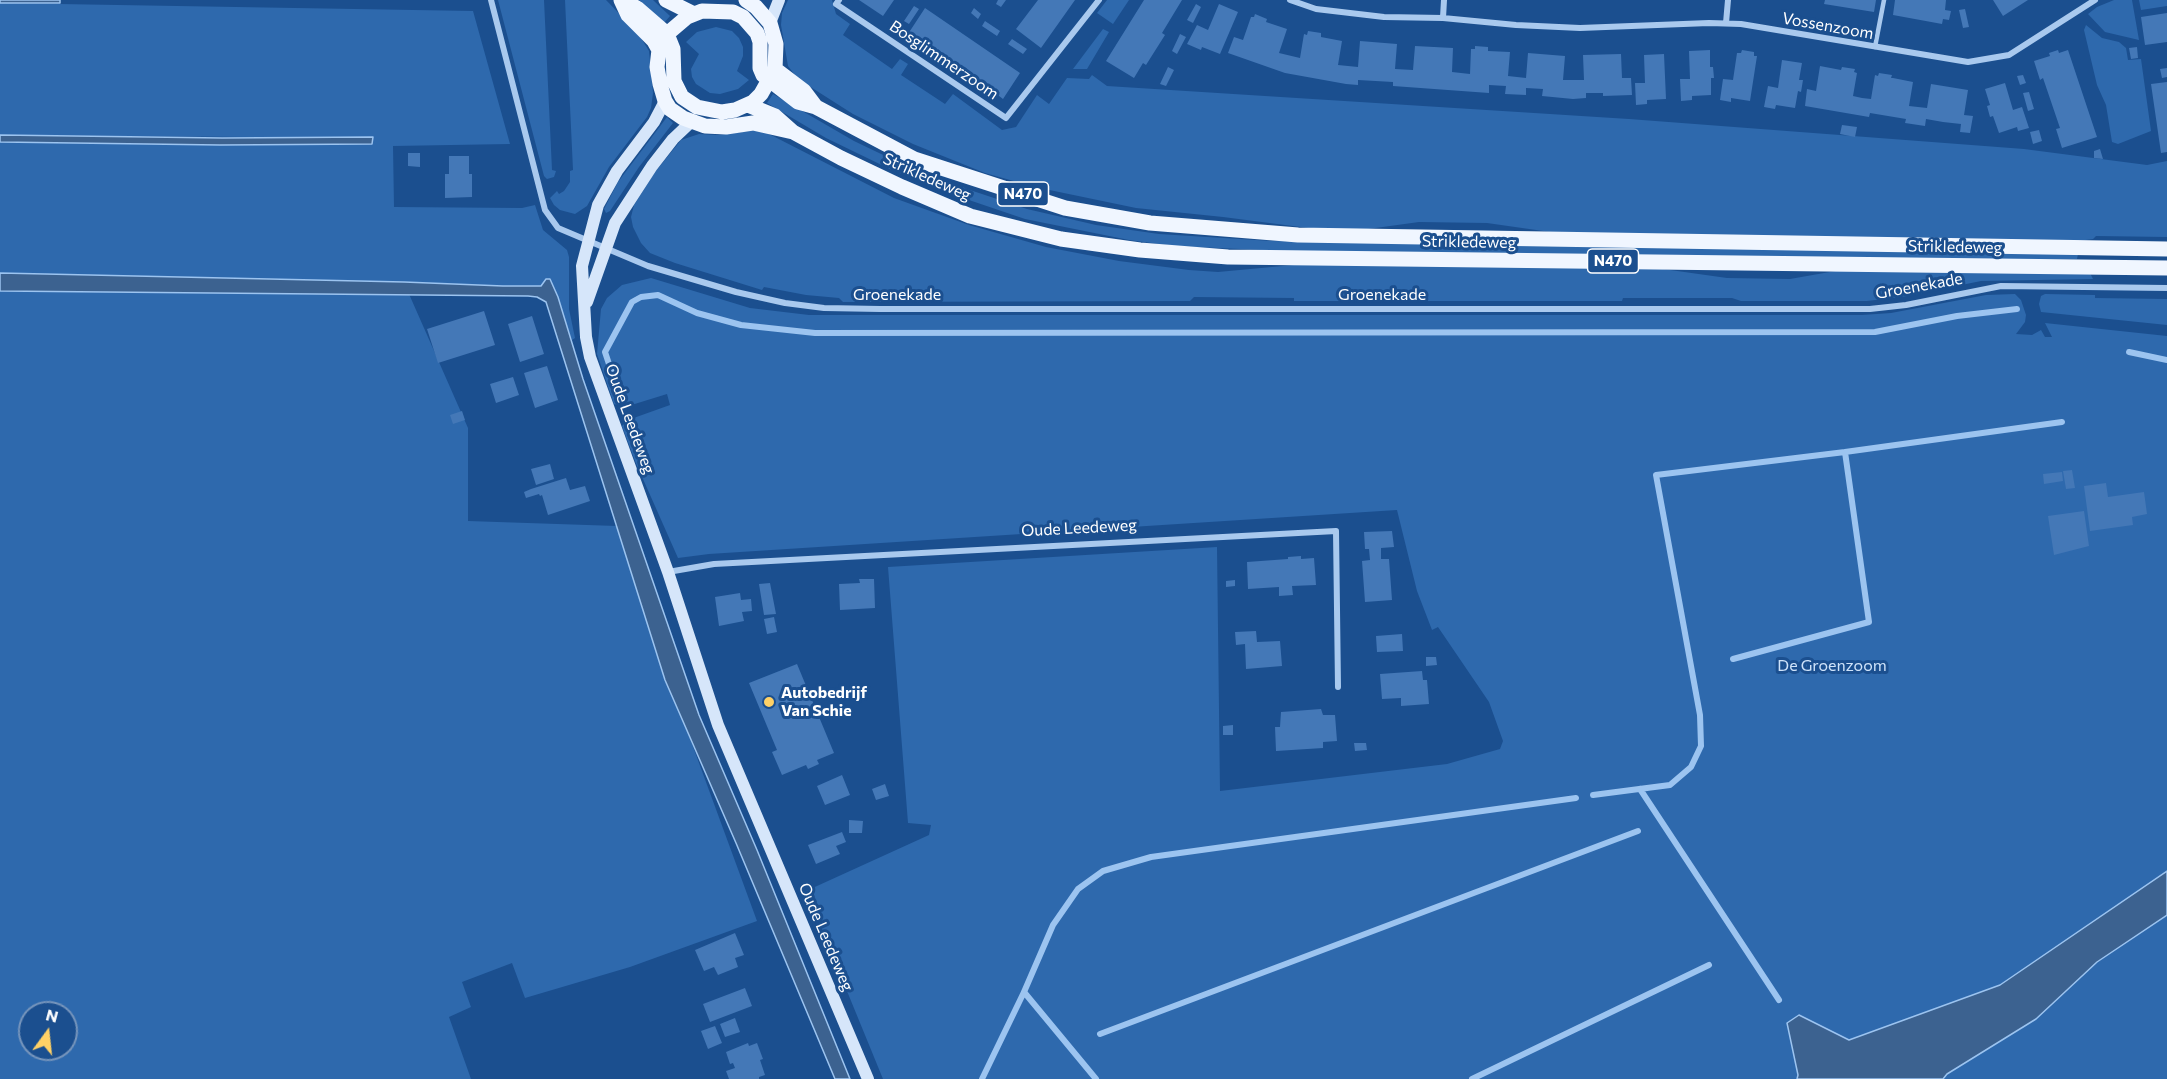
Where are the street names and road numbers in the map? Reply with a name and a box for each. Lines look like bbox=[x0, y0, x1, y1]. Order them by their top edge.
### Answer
street label: Vossenzoom bbox=[1781, 9, 1875, 43]
street label: Bosglimmerzoom bbox=[886, 16, 1002, 104]
street label: Strikledeweg bbox=[880, 149, 974, 205]
road number: N470 bbox=[998, 182, 1048, 206]
street label: Strikledeweg bbox=[1422, 232, 1516, 252]
street label: Strikledeweg bbox=[1908, 237, 2002, 257]
road number: N470 bbox=[1588, 249, 1638, 273]
street label: Groenekade bbox=[1874, 269, 1964, 303]
street label: Groenekade bbox=[853, 285, 941, 305]
street label: Groenekade bbox=[1338, 285, 1426, 305]
street label: Oude Leedeweg bbox=[601, 361, 659, 477]
street label: Oude Leedeweg bbox=[1021, 515, 1137, 541]
street label: Oude Leedeweg bbox=[795, 880, 857, 994]

